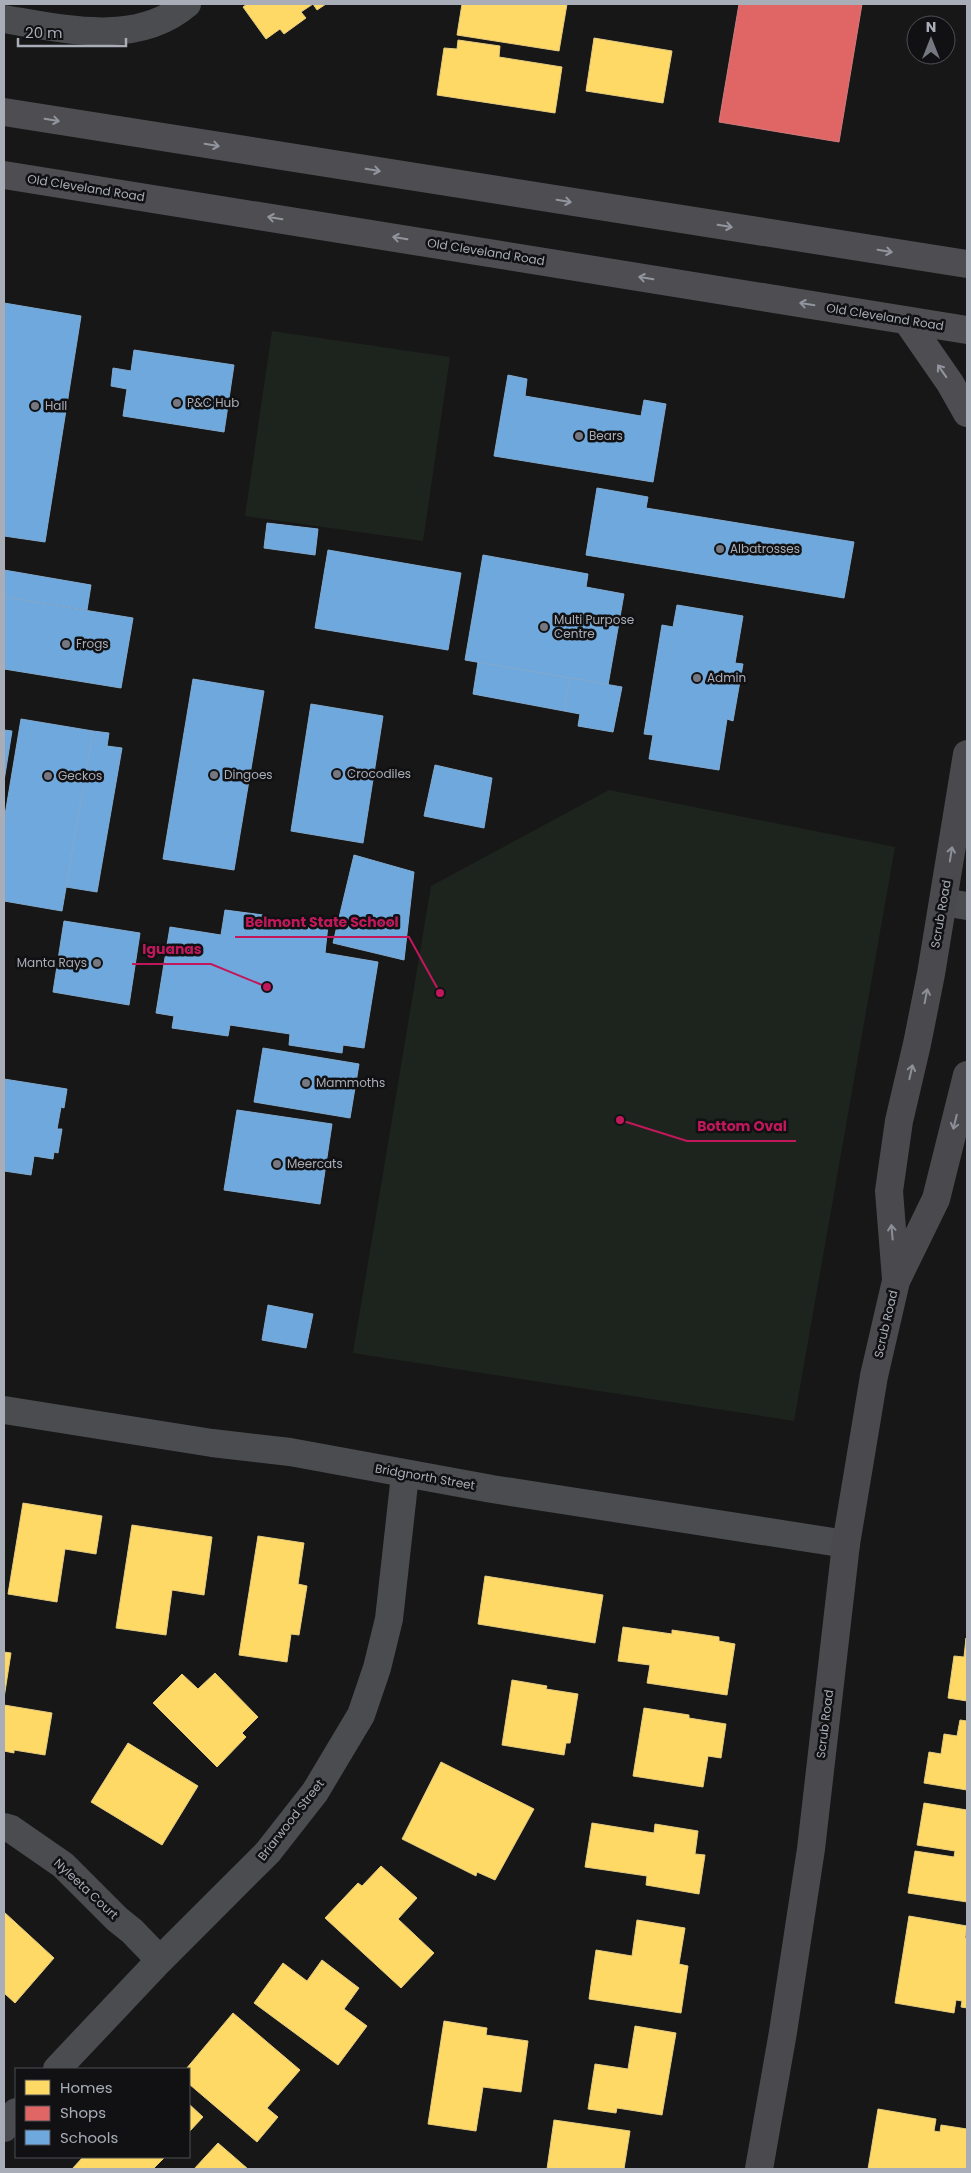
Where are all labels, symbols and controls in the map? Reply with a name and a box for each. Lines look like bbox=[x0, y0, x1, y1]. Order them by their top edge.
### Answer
scale bar bbox=[18, 15, 125, 47]
north arrow bbox=[906, 15, 956, 65]
text: N bbox=[926, 17, 936, 37]
text: 20 m bbox=[25, 22, 63, 43]
one-way arrow bbox=[44, 115, 60, 125]
one-way arrow bbox=[204, 140, 220, 150]
one-way arrow bbox=[365, 166, 381, 176]
street label: Old Cleveland Road bbox=[26, 170, 146, 205]
one-way arrow bbox=[556, 196, 572, 206]
one-way arrow bbox=[267, 213, 283, 223]
one-way arrow bbox=[716, 221, 732, 231]
one-way arrow bbox=[392, 233, 408, 243]
street label: Old Cleveland Road bbox=[426, 234, 546, 269]
one-way arrow bbox=[877, 247, 893, 257]
one-way arrow bbox=[639, 273, 655, 283]
one-way arrow bbox=[799, 299, 815, 309]
street label: Old Cleveland Road bbox=[825, 299, 945, 334]
one-way arrow bbox=[937, 364, 947, 378]
place label: P&C Hub bbox=[187, 394, 239, 411]
place label: Hall bbox=[45, 397, 67, 414]
marker: P&C Hub bbox=[171, 397, 183, 409]
marker: Hall bbox=[29, 400, 41, 412]
place label: Bears bbox=[589, 427, 623, 444]
marker: Bears bbox=[573, 430, 585, 442]
place label: Albatrosses bbox=[730, 540, 800, 557]
marker: Albatrosses bbox=[714, 543, 726, 555]
place label: Multi Purpose Centre bbox=[554, 611, 634, 642]
marker: Multi Purpose Centre bbox=[538, 621, 550, 633]
place label: Frogs bbox=[76, 635, 109, 652]
marker: Frogs bbox=[60, 638, 72, 650]
place label: Admin bbox=[707, 669, 746, 686]
marker: Admin bbox=[691, 672, 703, 684]
place label: Crocodiles bbox=[347, 765, 411, 782]
place label: Dingoes bbox=[224, 766, 273, 783]
place label: Geckos bbox=[58, 767, 102, 784]
marker: Crocodiles bbox=[331, 768, 343, 780]
marker: Dingoes bbox=[208, 769, 220, 781]
marker: Geckos bbox=[42, 770, 54, 782]
one-way arrow bbox=[946, 846, 956, 862]
street label: Scrub Road bbox=[926, 878, 955, 949]
callout: Belmont State School bbox=[235, 908, 409, 937]
text: Belmont State School bbox=[245, 912, 399, 932]
callout: Iguanas bbox=[132, 935, 211, 964]
text: Iguanas bbox=[142, 939, 202, 959]
place label: Manta Rays bbox=[17, 954, 87, 971]
marker: Manta Rays bbox=[91, 957, 103, 969]
one-way arrow bbox=[922, 988, 932, 1004]
one-way arrow bbox=[907, 1065, 916, 1081]
place label: Mammoths bbox=[316, 1074, 385, 1091]
marker: Mammoths bbox=[300, 1077, 312, 1089]
callout: Bottom Oval bbox=[687, 1112, 796, 1141]
one-way arrow bbox=[950, 1114, 960, 1130]
text: Bottom Oval bbox=[697, 1116, 787, 1136]
place label: Meercats bbox=[287, 1155, 343, 1172]
marker: Meercats bbox=[271, 1158, 283, 1170]
one-way arrow bbox=[887, 1225, 897, 1241]
street label: Scrub Road bbox=[869, 1288, 902, 1359]
street label: Bridgnorth Street bbox=[374, 1459, 476, 1494]
street label: Scrub Road bbox=[812, 1689, 837, 1759]
street label: Briarwood Street bbox=[253, 1775, 328, 1864]
street label: Nyleeta Court bbox=[50, 1854, 122, 1923]
legend bbox=[15, 2068, 190, 2158]
text: Homes bbox=[60, 2077, 113, 2098]
text: Shops bbox=[60, 2102, 106, 2123]
text: Schools bbox=[60, 2127, 118, 2148]

